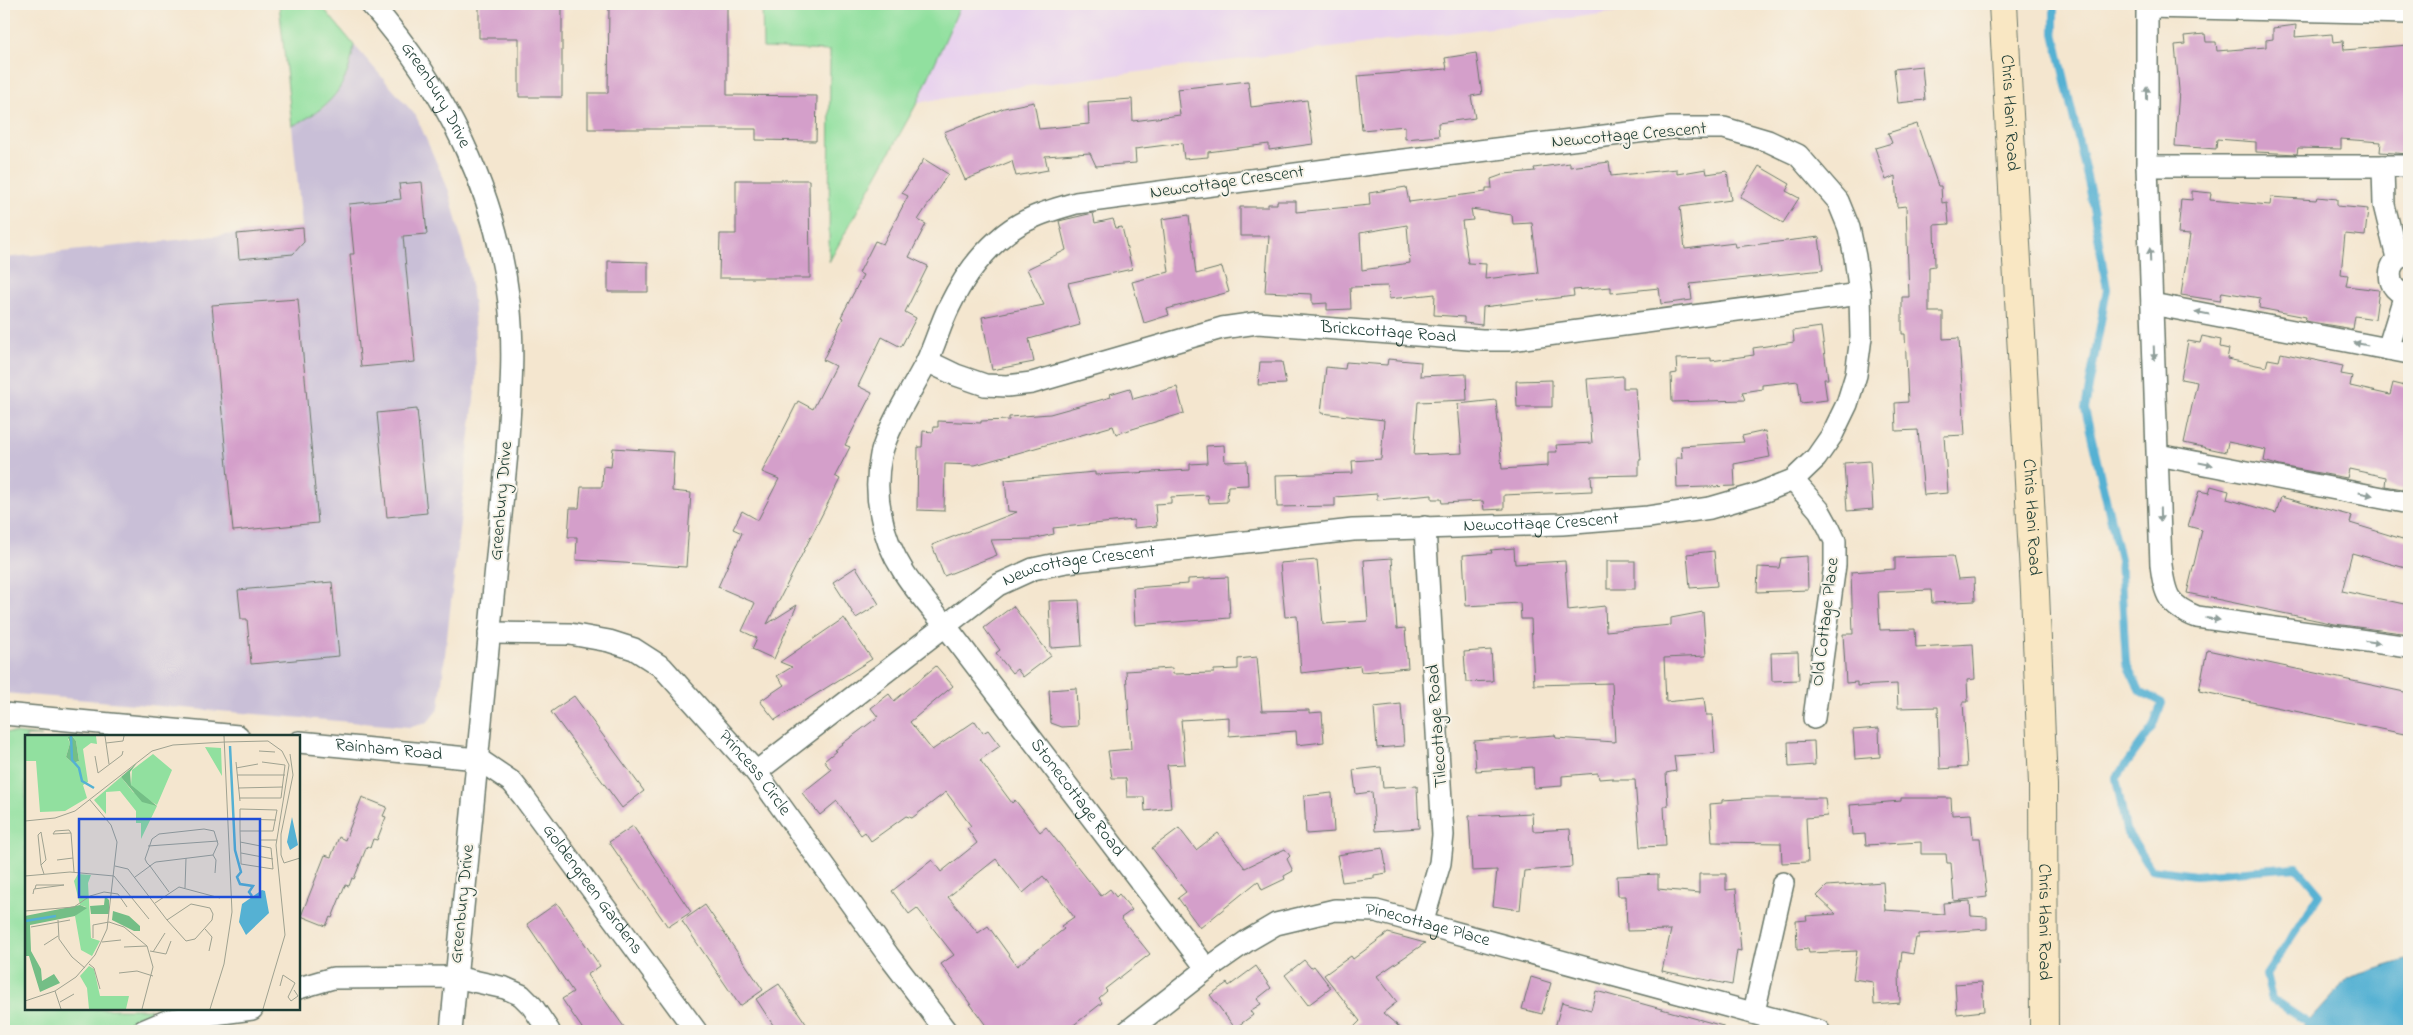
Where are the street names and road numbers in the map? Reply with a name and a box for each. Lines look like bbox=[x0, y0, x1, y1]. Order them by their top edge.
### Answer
street label: Greenbury Drive bbox=[393, 37, 477, 153]
street label: Chris Hani Road bbox=[1993, 54, 2025, 172]
street label: Newcottage Crescent bbox=[1550, 116, 1708, 157]
street label: Newcottage Crescent bbox=[1148, 159, 1306, 208]
street label: Brickcottage Road bbox=[1319, 315, 1457, 351]
street label: Greenbury Drive bbox=[484, 440, 520, 562]
street label: Chris Hani Road bbox=[2015, 458, 2047, 576]
street label: Newcottage Crescent bbox=[1463, 506, 1620, 540]
street label: Newcottage Crescent bbox=[998, 539, 1157, 594]
street label: Old Cottage Place bbox=[1805, 555, 1848, 688]
street label: Tilecottage Road bbox=[1421, 663, 1456, 789]
street label: Princess Circle bbox=[712, 725, 797, 822]
street label: Rainham Road bbox=[334, 732, 443, 769]
street label: Stonecottage Road bbox=[1023, 733, 1130, 863]
street label: Goldengreen Gardens bbox=[535, 819, 649, 960]
street label: Greenbury Drive bbox=[444, 842, 482, 965]
street label: Chris Hani Road bbox=[2030, 863, 2057, 981]
street label: Pinecottage Place bbox=[1365, 898, 1494, 954]

